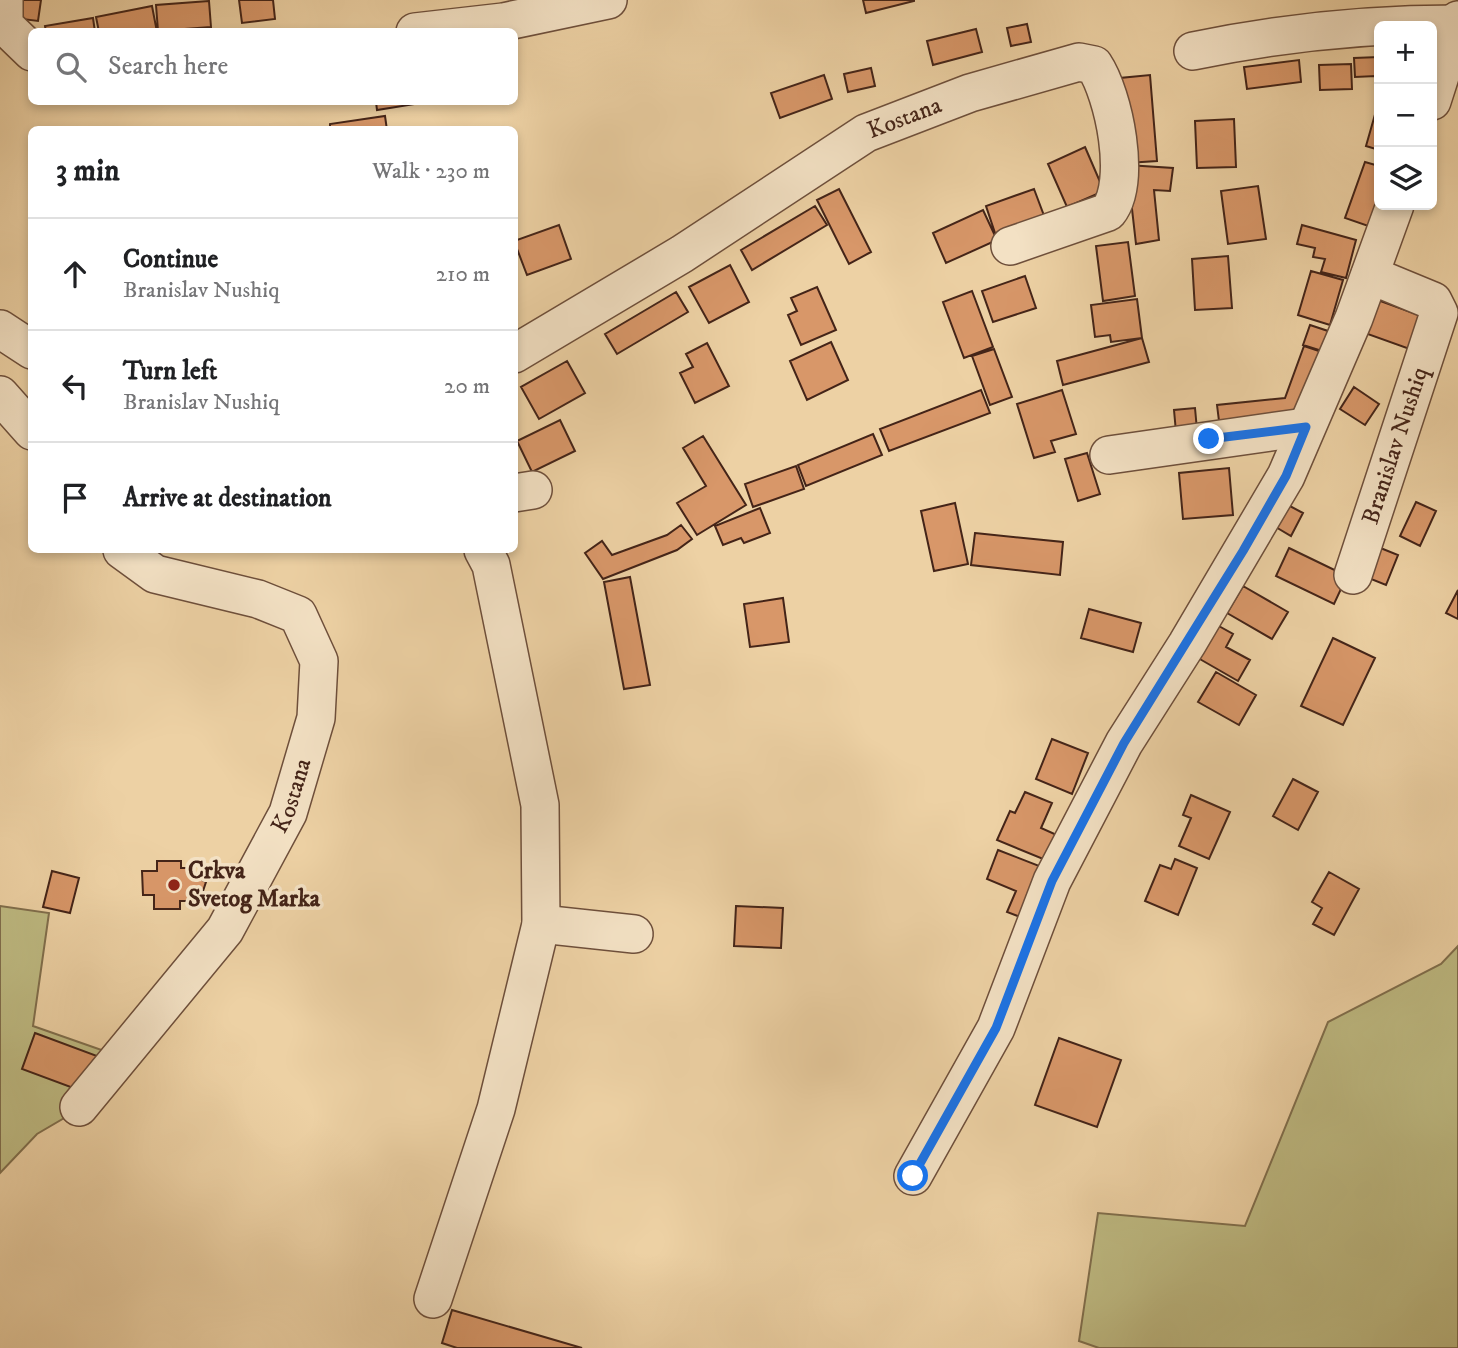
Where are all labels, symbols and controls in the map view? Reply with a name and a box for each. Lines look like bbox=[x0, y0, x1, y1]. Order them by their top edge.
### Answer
map controls bbox=[1374, 21, 1437, 210]
button: + bbox=[1374, 21, 1437, 84]
search box bbox=[28, 28, 518, 105]
icon: search bbox=[52, 48, 90, 86]
text: Search here bbox=[108, 50, 228, 83]
button: − bbox=[1374, 84, 1437, 147]
street label: Kostana bbox=[863, 90, 947, 146]
button: layers bbox=[1374, 147, 1437, 210]
text: 3 min bbox=[56, 153, 120, 190]
text: Walk · 230 m bbox=[372, 157, 490, 186]
text: Continue bbox=[123, 243, 218, 276]
icon: ahead bbox=[56, 255, 94, 293]
text: 210 m bbox=[436, 260, 490, 289]
text: Branislav Nushiq bbox=[123, 276, 280, 305]
text: Turn left bbox=[123, 355, 217, 388]
street label: Branislav Nushiq bbox=[1356, 362, 1436, 528]
icon: left bbox=[56, 367, 94, 405]
text: 20 m bbox=[444, 372, 490, 401]
text: Branislav Nushiq bbox=[123, 388, 280, 417]
route end bbox=[1193, 423, 1224, 454]
icon: arrive bbox=[56, 479, 94, 517]
text: Arrive at destination bbox=[123, 482, 332, 515]
street label: Kostana bbox=[265, 754, 318, 838]
place label: Crkva Svetog Marka bbox=[188, 856, 321, 914]
marker: Crkva Svetog Marka bbox=[166, 877, 182, 893]
route start bbox=[897, 1160, 928, 1191]

